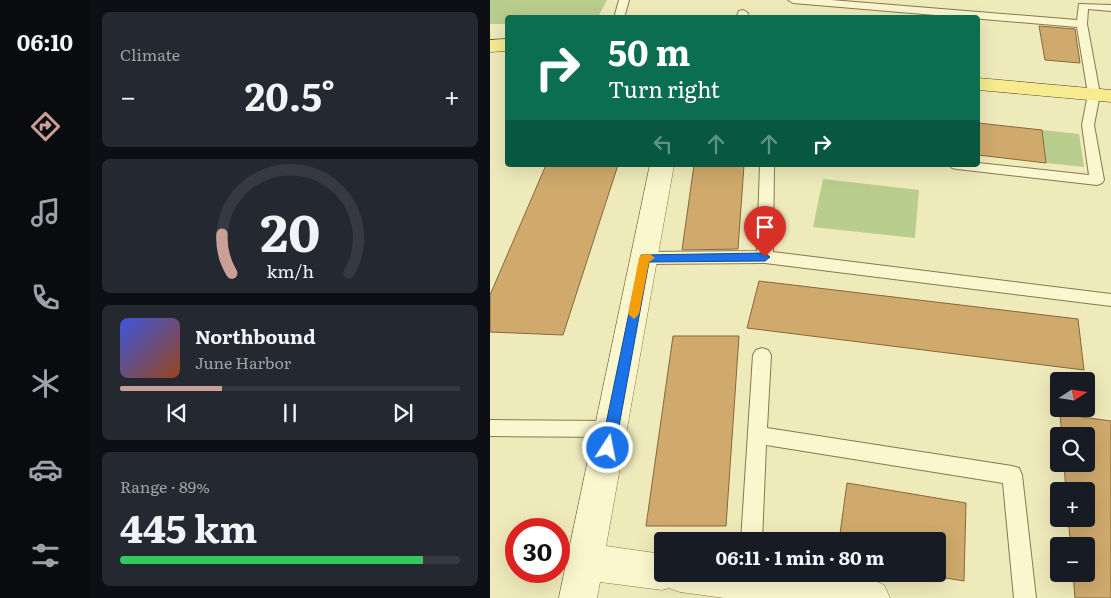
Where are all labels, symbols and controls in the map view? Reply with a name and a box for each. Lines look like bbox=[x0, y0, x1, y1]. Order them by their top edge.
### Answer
text: 06:10 bbox=[17, 25, 73, 58]
text: 50 m bbox=[608, 25, 691, 77]
icon: right bbox=[525, 35, 590, 100]
text: Climate bbox=[120, 42, 180, 66]
text: 20.5° bbox=[245, 66, 335, 123]
text: Turn right bbox=[608, 72, 720, 105]
text: − bbox=[120, 74, 136, 116]
text: + bbox=[444, 74, 460, 116]
icon: directions bbox=[28, 109, 63, 144]
icon: left bbox=[649, 130, 677, 158]
icon: ahead bbox=[702, 130, 730, 158]
icon: ahead bbox=[755, 130, 783, 158]
icon: right bbox=[808, 130, 836, 158]
text: 20 bbox=[260, 191, 320, 268]
icon: music bbox=[28, 195, 63, 230]
pin bbox=[744, 206, 786, 257]
icon: arrive bbox=[751, 213, 779, 241]
text: km/h bbox=[266, 257, 314, 284]
icon: phone bbox=[28, 280, 63, 315]
text: Northbound bbox=[195, 322, 316, 350]
text: June Harbor bbox=[195, 350, 291, 374]
icon: climate bbox=[28, 366, 63, 401]
north arrow bbox=[1050, 372, 1095, 418]
map controls bbox=[1050, 372, 1095, 582]
icon: previous bbox=[163, 399, 191, 427]
icon: pause bbox=[276, 399, 304, 427]
icon: next bbox=[389, 399, 417, 427]
position arrow bbox=[581, 421, 633, 473]
button: search bbox=[1050, 427, 1095, 472]
icon: car bbox=[28, 452, 63, 487]
text: Range · 89% bbox=[120, 474, 210, 498]
button: + bbox=[1050, 482, 1095, 527]
text: 445 km bbox=[120, 498, 257, 555]
speed limit sign: 30 bbox=[505, 518, 570, 583]
button: − bbox=[1050, 537, 1095, 582]
icon: filters bbox=[28, 538, 63, 573]
text: 06:11 · 1 min · 80 m bbox=[716, 543, 884, 571]

